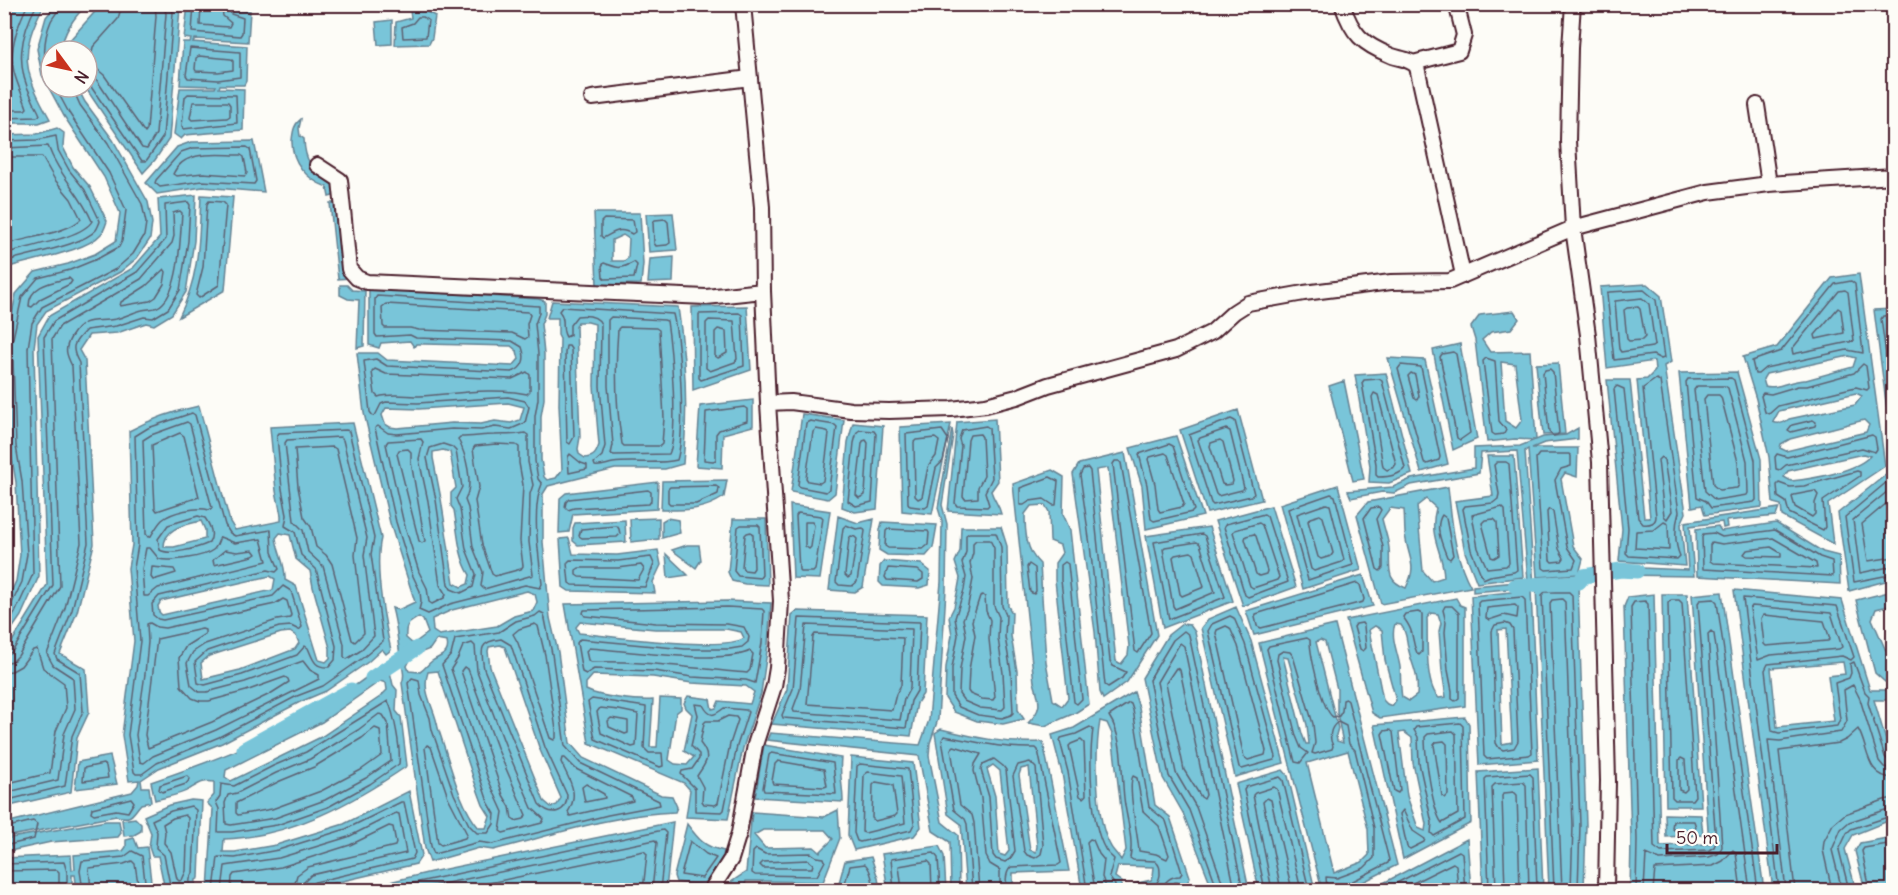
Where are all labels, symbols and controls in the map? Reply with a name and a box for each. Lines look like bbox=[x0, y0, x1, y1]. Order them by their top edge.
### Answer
north arrow bbox=[39, 39, 99, 99]
text: N bbox=[70, 67, 93, 87]
scale bar bbox=[1667, 817, 1776, 855]
text: 50 m bbox=[1676, 826, 1718, 849]

